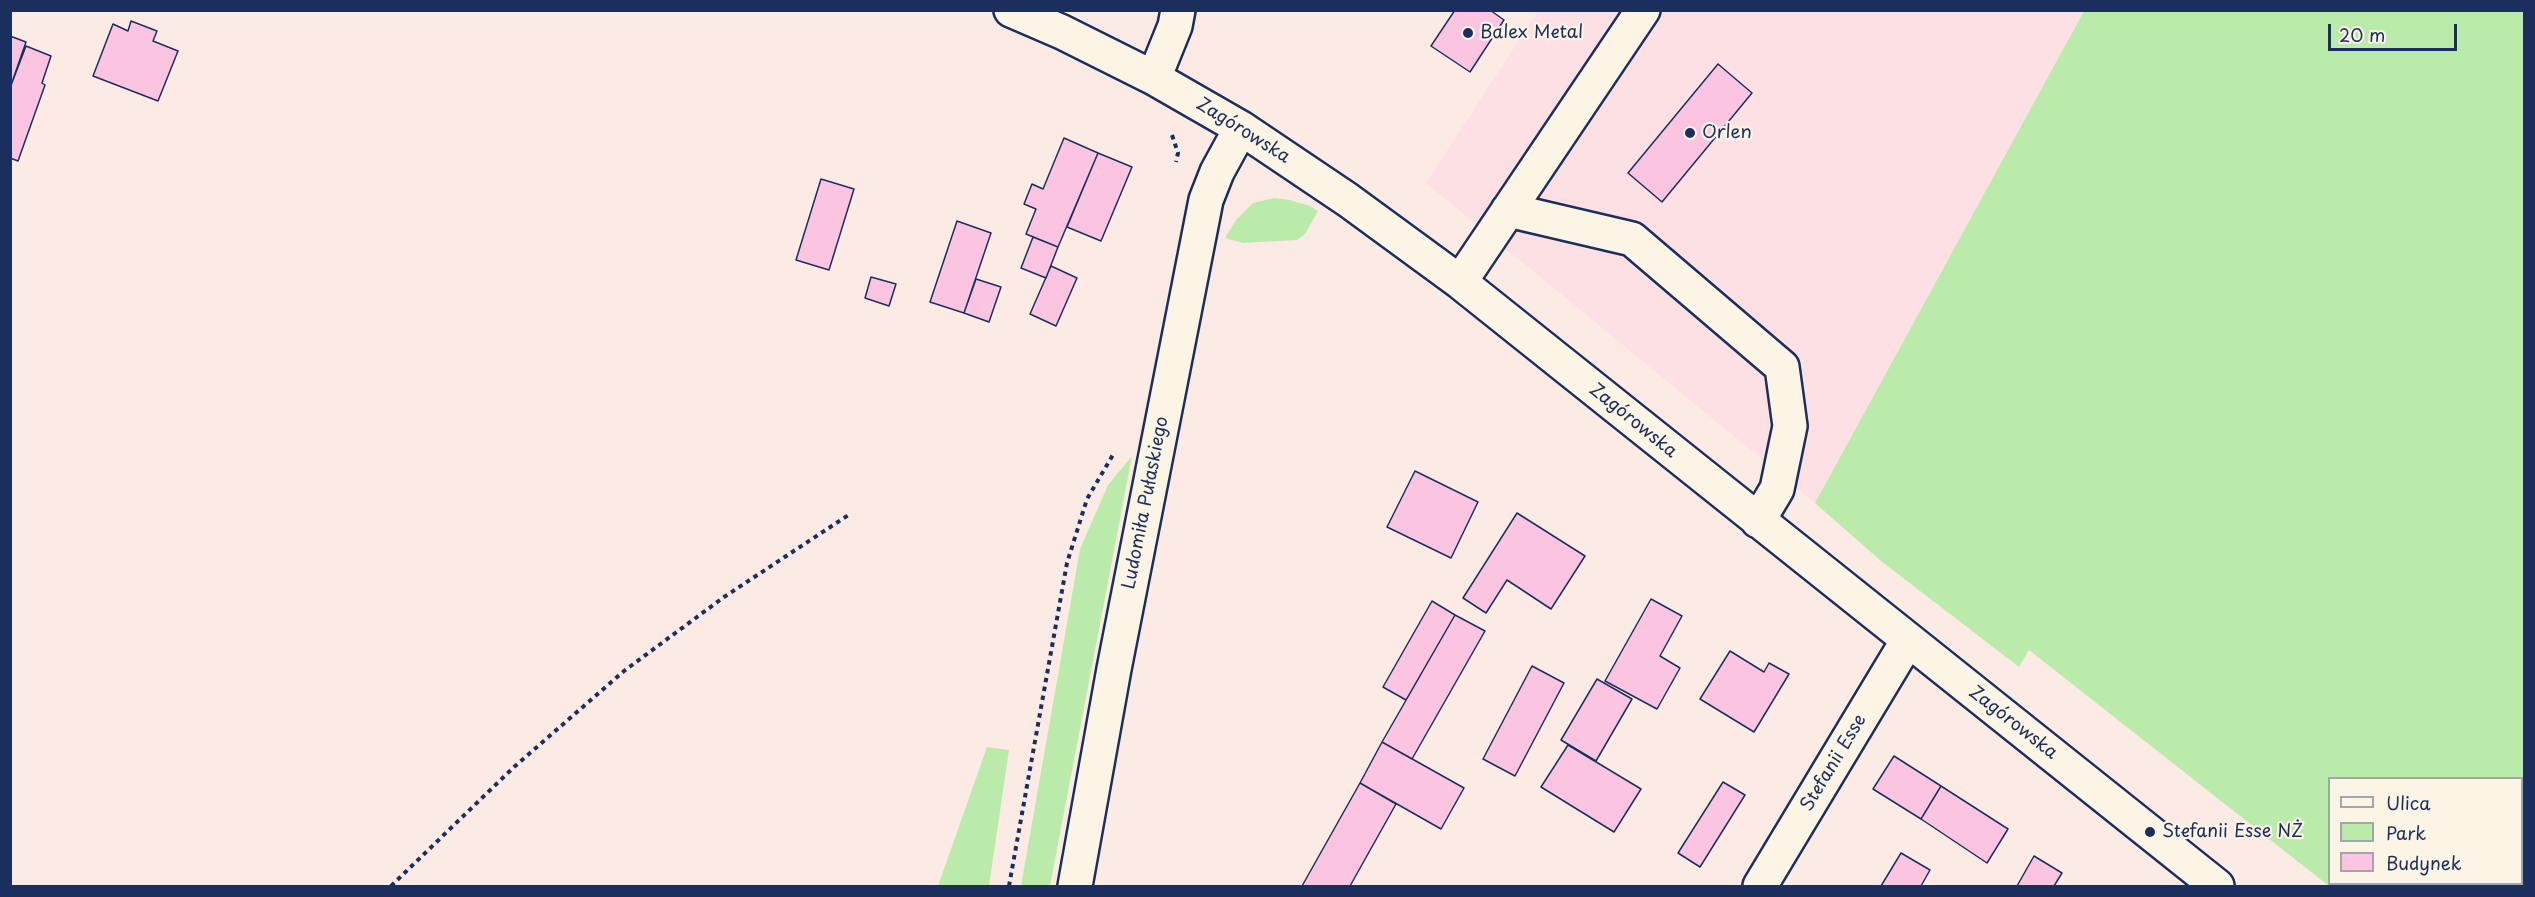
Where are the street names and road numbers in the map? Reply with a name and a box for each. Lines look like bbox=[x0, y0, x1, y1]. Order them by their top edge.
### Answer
street label: Zagórowska bbox=[1192, 94, 1294, 168]
street label: Zagórowska bbox=[1585, 379, 1681, 463]
street label: Ludomiła Pułaskiego bbox=[1119, 415, 1173, 591]
street label: Zagórowska bbox=[1964, 682, 2062, 764]
street label: Stefanii Esse bbox=[1797, 711, 1871, 815]

